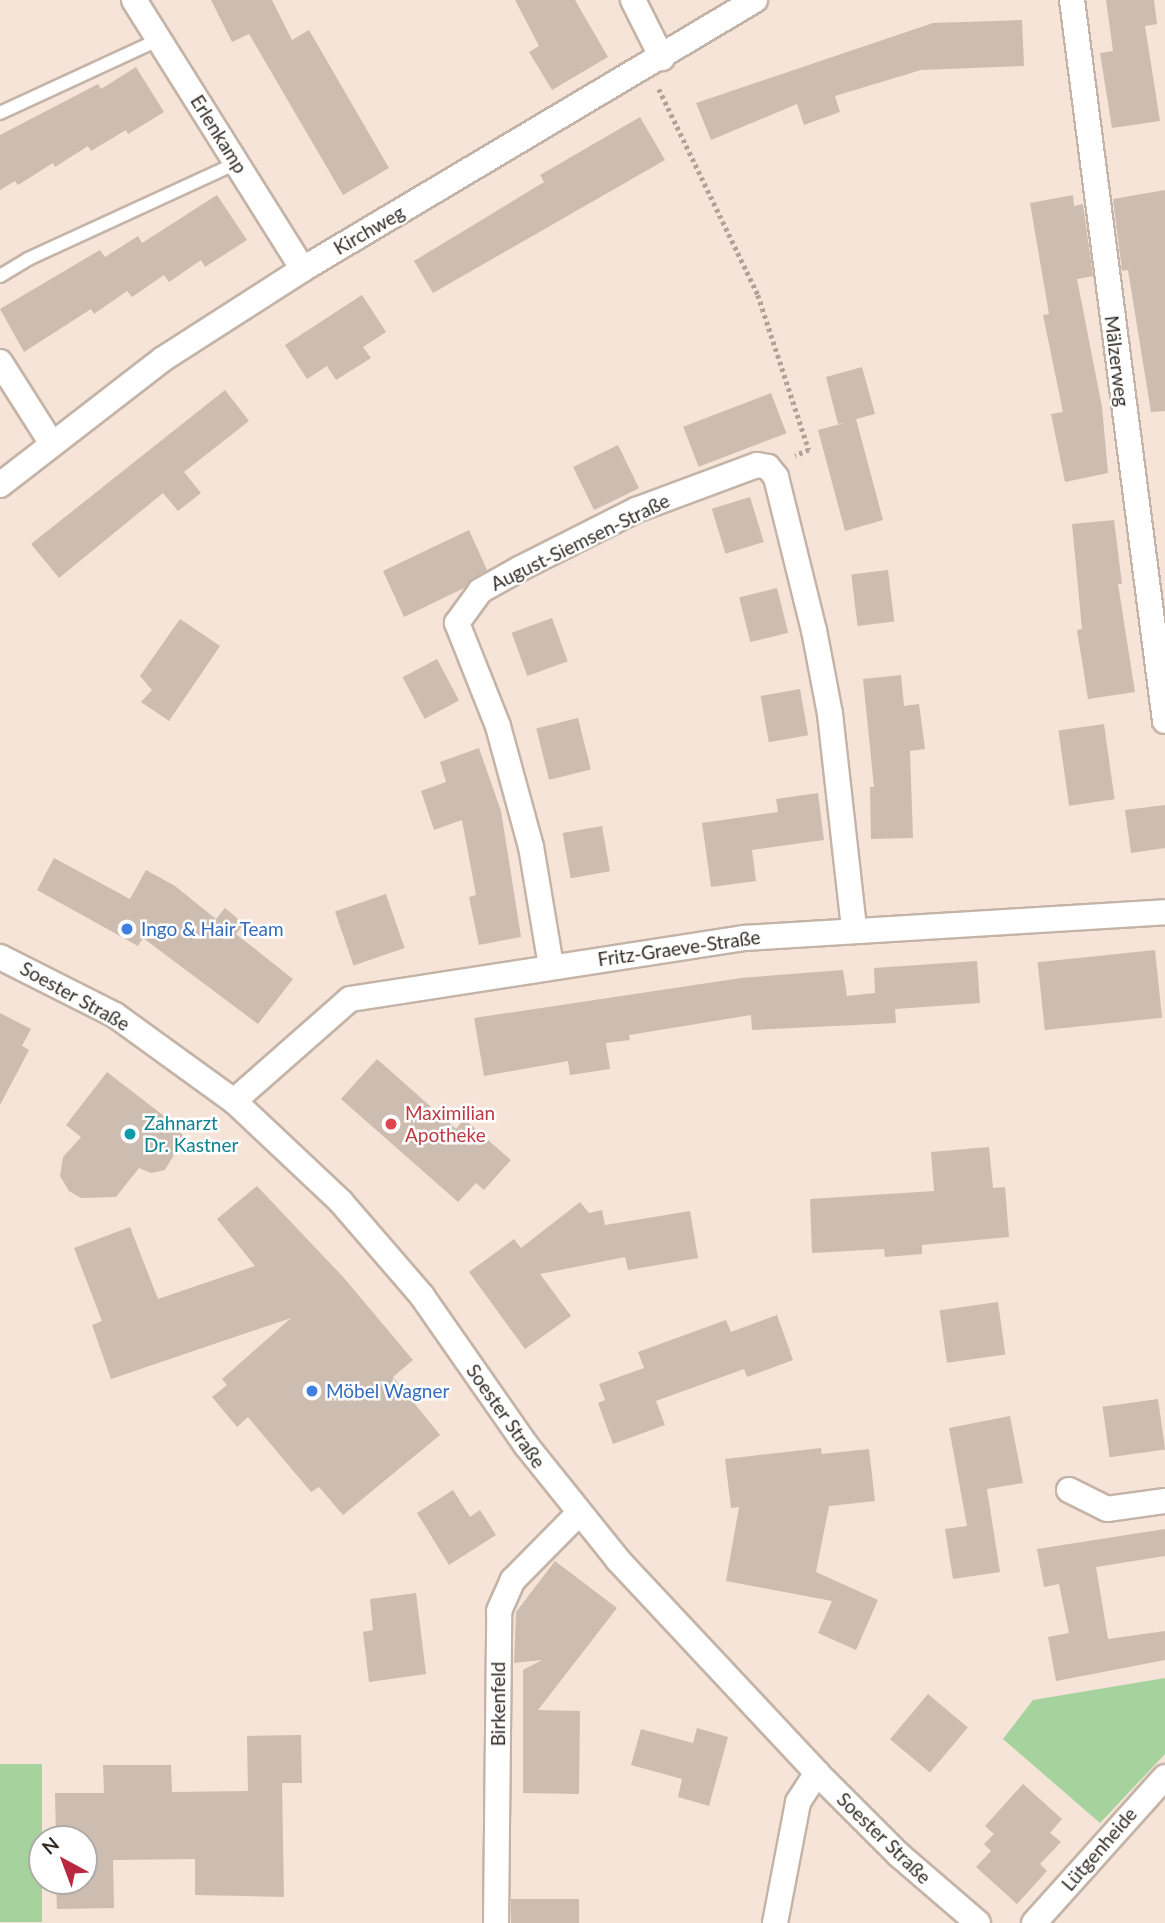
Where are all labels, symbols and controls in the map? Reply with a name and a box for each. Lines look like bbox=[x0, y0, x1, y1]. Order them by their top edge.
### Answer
street label: Erlenkamp bbox=[186, 91, 252, 177]
street label: Kirchweg bbox=[330, 201, 408, 259]
street label: Mälzerweg bbox=[1100, 314, 1134, 408]
street label: August-Siemsen-Straße bbox=[487, 489, 673, 595]
place label: Ingo & Hair Team bbox=[141, 918, 285, 940]
marker: Ingo & Hair Team bbox=[119, 921, 135, 937]
street label: Fritz-Graeve-Straße bbox=[596, 925, 762, 971]
street label: Soester Straße bbox=[16, 957, 134, 1035]
place label: Maximilian Apotheke bbox=[405, 1102, 495, 1146]
place label: Zahnarzt Dr. Kastner bbox=[144, 1112, 238, 1156]
marker: Maximilian Apotheke bbox=[383, 1116, 399, 1132]
marker: Zahnarzt Dr. Kastner bbox=[122, 1126, 138, 1142]
street label: Soester Straße bbox=[462, 1360, 550, 1472]
place label: Möbel Wagner bbox=[326, 1380, 450, 1402]
marker: Möbel Wagner bbox=[304, 1383, 320, 1399]
street label: Birkenfeld bbox=[487, 1662, 509, 1746]
street label: Soester Straße bbox=[832, 1787, 936, 1889]
street label: Lütgenheide bbox=[1057, 1803, 1141, 1895]
north arrow bbox=[28, 1825, 98, 1895]
text: N bbox=[37, 1832, 63, 1859]

